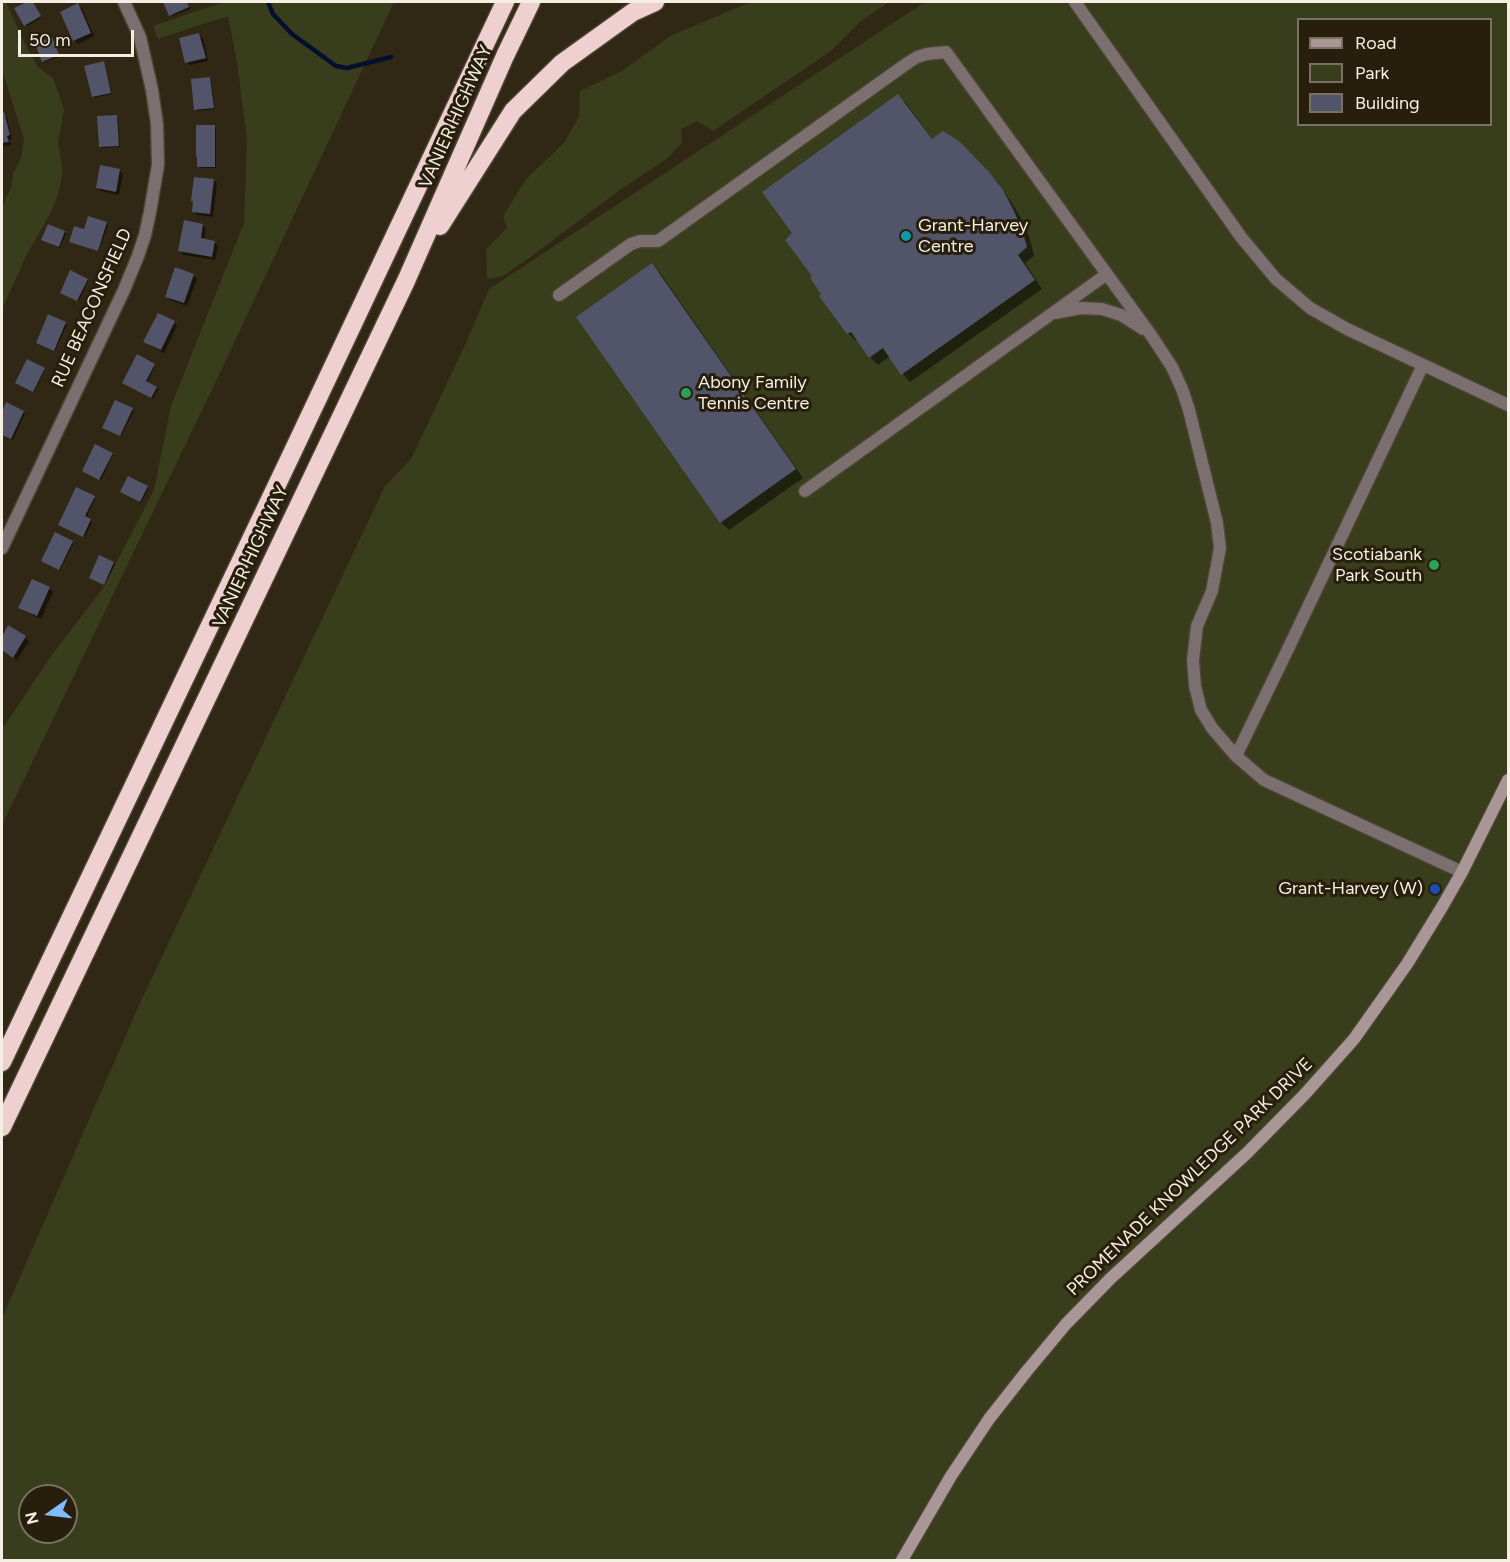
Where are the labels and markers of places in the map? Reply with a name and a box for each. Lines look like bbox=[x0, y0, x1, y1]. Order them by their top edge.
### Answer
place label: Grant-Harvey Centre bbox=[918, 215, 1028, 258]
marker: Grant-Harvey Centre bbox=[899, 229, 913, 243]
place label: Abony Family Tennis Centre bbox=[698, 372, 809, 415]
marker: Abony Family Tennis Centre bbox=[679, 386, 693, 400]
place label: Scotiabank Park South bbox=[1332, 544, 1422, 586]
marker: Scotiabank Park South bbox=[1427, 558, 1441, 572]
place label: Grant-Harvey (W) bbox=[1278, 878, 1423, 900]
marker: Grant-Harvey (W) bbox=[1428, 882, 1442, 896]

